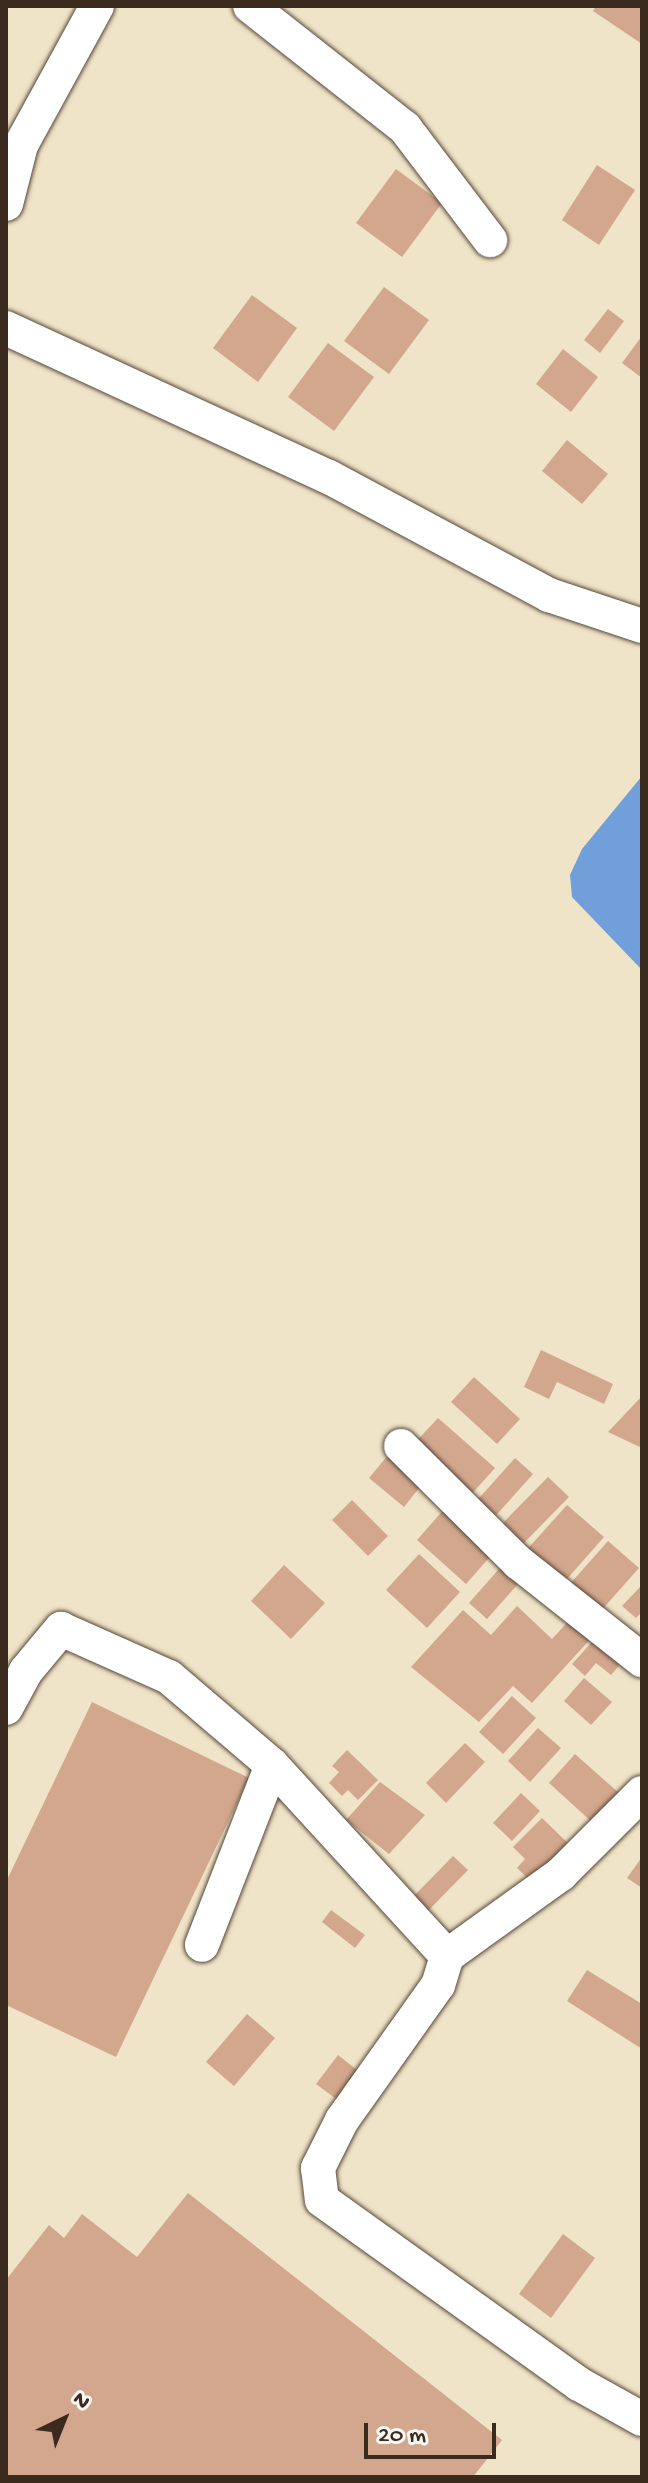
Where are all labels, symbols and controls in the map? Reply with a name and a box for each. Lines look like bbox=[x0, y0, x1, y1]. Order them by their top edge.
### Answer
north arrow bbox=[24, 2379, 104, 2459]
text: N bbox=[66, 2387, 94, 2416]
scale bar bbox=[368, 2407, 500, 2457]
text: 20 m bbox=[378, 2422, 426, 2451]

